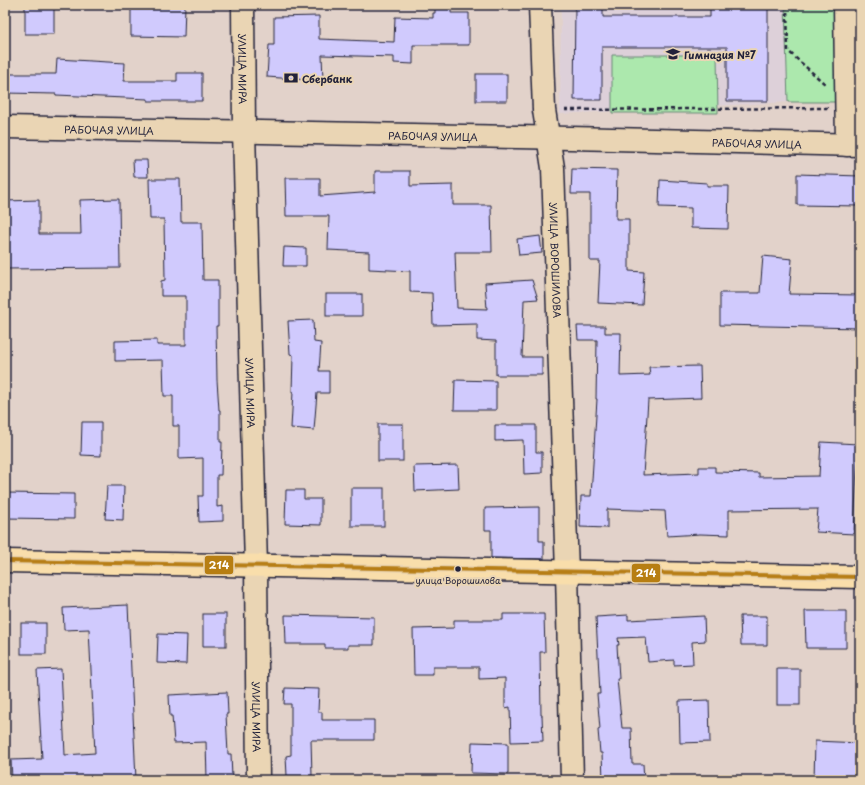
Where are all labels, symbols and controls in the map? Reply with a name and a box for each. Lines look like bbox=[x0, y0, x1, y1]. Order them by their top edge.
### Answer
street label: УЛИЦА МИРА bbox=[236, 34, 251, 105]
school or university icon: Гимназия №7 bbox=[665, 46, 681, 62]
place label: Гимназия №7 bbox=[684, 47, 756, 62]
bank icon: Сбербанк bbox=[283, 70, 299, 86]
place label: Сбербанк bbox=[302, 71, 353, 86]
street label: РАБОЧАЯ УЛИЦА bbox=[64, 121, 154, 137]
street label: РАБОЧАЯ УЛИЦА bbox=[388, 127, 478, 144]
street label: РАБОЧАЯ УЛИЦА bbox=[712, 134, 802, 151]
street label: УЛИЦА ВОРОШИЛОВА bbox=[547, 202, 566, 318]
street label: УЛИЦА МИРА bbox=[243, 357, 260, 429]
line badge: 214 bbox=[204, 555, 234, 575]
text: 214 bbox=[209, 556, 230, 573]
line badge: 214 bbox=[631, 563, 661, 583]
marker: улица Ворошилова bbox=[453, 564, 463, 574]
text: 214 bbox=[636, 564, 657, 581]
place label: улица Ворошилова bbox=[415, 573, 501, 587]
street label: УЛИЦА МИРА bbox=[250, 682, 265, 752]

